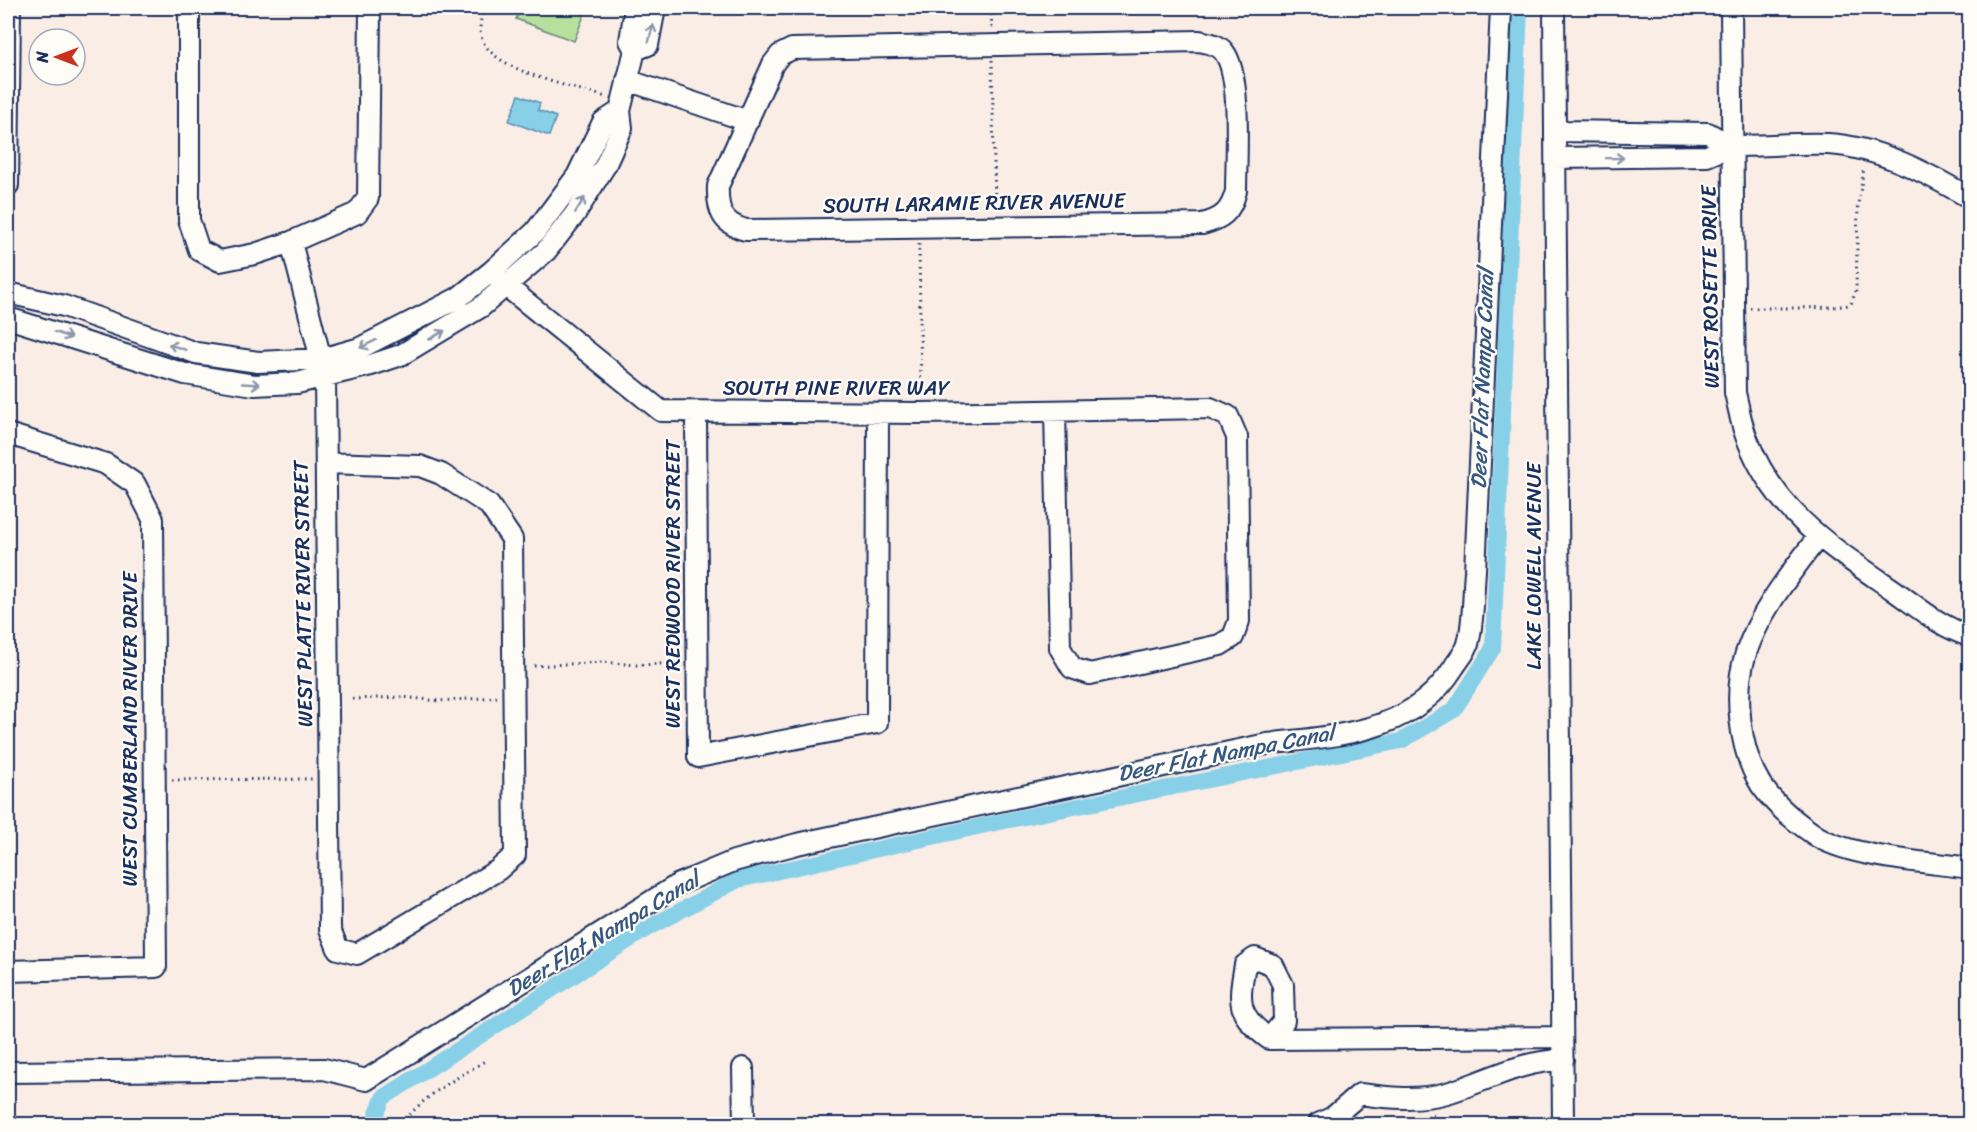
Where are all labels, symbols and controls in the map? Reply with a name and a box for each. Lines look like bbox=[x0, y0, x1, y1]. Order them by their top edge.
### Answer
one-way arrow bbox=[645, 24, 657, 43]
north arrow bbox=[27, 27, 87, 87]
text: N bbox=[28, 51, 57, 64]
one-way arrow bbox=[1604, 152, 1624, 163]
street label: SOUTH LARAMIE RIVER AVENUE bbox=[823, 181, 1127, 225]
street label: WEST ROSETTE DRIVE bbox=[1689, 184, 1731, 389]
one-way arrow bbox=[575, 197, 587, 214]
water label: Deer Flat Nampa Canal bbox=[1459, 264, 1505, 490]
one-way arrow bbox=[428, 329, 445, 341]
one-way arrow bbox=[53, 331, 72, 342]
one-way arrow bbox=[359, 338, 377, 350]
one-way arrow bbox=[168, 340, 187, 351]
street label: SOUTH PINE RIVER WAY bbox=[723, 369, 951, 407]
one-way arrow bbox=[241, 379, 260, 390]
street label: WEST REDWOOD RIVER STREET bbox=[654, 438, 692, 728]
street label: WEST PLATTE RIVER STREET bbox=[282, 459, 324, 728]
street label: LAKE LOWELL AVENUE bbox=[1515, 461, 1553, 670]
street label: WEST CUMBERLAND RIVER DRIVE bbox=[111, 570, 149, 886]
water label: Deer Flat Nampa Canal bbox=[1114, 712, 1342, 793]
water label: Deer Flat Nampa Canal bbox=[499, 858, 711, 1007]

